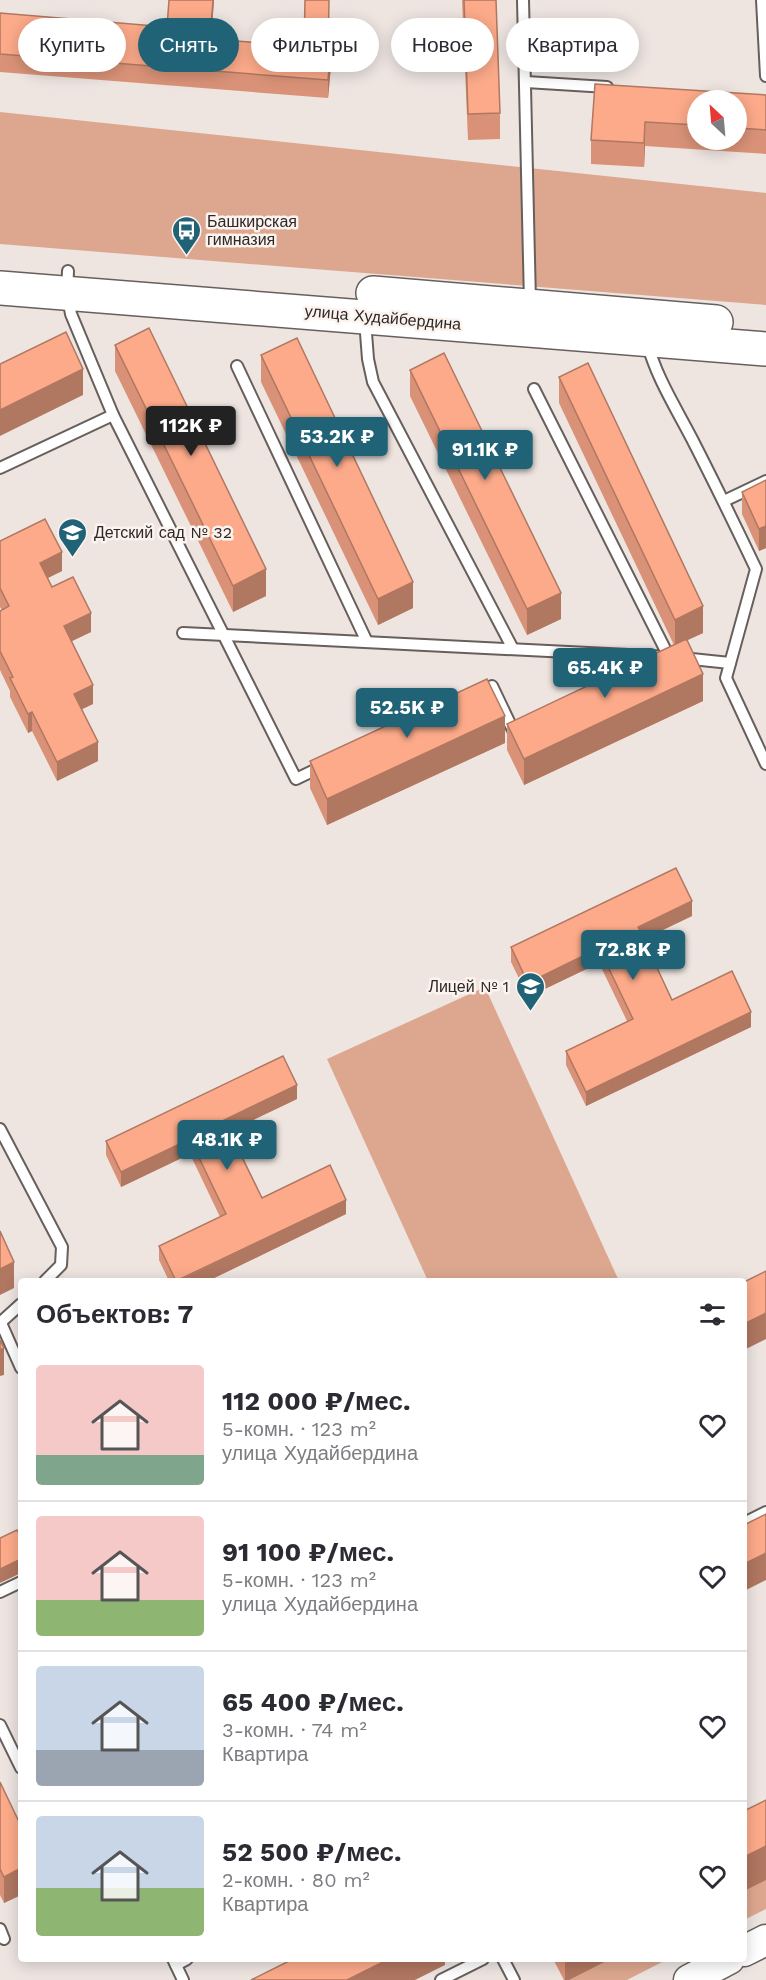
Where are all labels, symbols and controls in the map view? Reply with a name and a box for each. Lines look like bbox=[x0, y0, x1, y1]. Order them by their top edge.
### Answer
chip: Купить bbox=[18, 18, 126, 72]
chip: Снять bbox=[138, 18, 239, 72]
chip: Фильтры bbox=[251, 18, 379, 72]
chip: Новое bbox=[391, 18, 494, 72]
chip: Квартира bbox=[506, 18, 639, 72]
north arrow bbox=[687, 90, 747, 150]
map controls bbox=[687, 90, 747, 150]
place label: Башкирская гимназия bbox=[207, 212, 297, 249]
bus stop icon: Башкирская гимназия bbox=[170, 214, 202, 256]
street label: улица Худайбердина bbox=[304, 301, 462, 334]
pin: 112K ₽ bbox=[142, 406, 240, 457]
text: 112K ₽ bbox=[160, 413, 222, 437]
pin: 53.2K ₽ bbox=[282, 417, 392, 468]
text: 53.2K ₽ bbox=[300, 424, 374, 448]
pin: 91.1K ₽ bbox=[430, 430, 540, 481]
text: 91.1K ₽ bbox=[452, 437, 518, 461]
school or university icon: Детский сад № 32 bbox=[57, 516, 89, 558]
place label: Детский сад № 32 bbox=[94, 523, 232, 542]
pin: 65.4K ₽ bbox=[550, 648, 660, 699]
text: 65.4K ₽ bbox=[567, 655, 643, 679]
pin: 52.5K ₽ bbox=[352, 688, 462, 739]
text: 52.5K ₽ bbox=[370, 695, 444, 719]
pin: 72.8K ₽ bbox=[578, 930, 688, 981]
text: 72.8K ₽ bbox=[595, 937, 671, 961]
school or university icon: Лицей № 1 bbox=[514, 970, 546, 1012]
place label: Лицей № 1 bbox=[428, 977, 509, 996]
pin: 48.1K ₽ bbox=[172, 1120, 282, 1171]
text: 48.1K ₽ bbox=[191, 1127, 263, 1151]
icon: filters bbox=[696, 1298, 729, 1331]
text: Объектов: 7 bbox=[36, 1299, 193, 1329]
text: 112 000 ₽/мес. bbox=[222, 1386, 410, 1416]
icon: home bbox=[84, 1389, 156, 1461]
icon: heart bbox=[696, 1409, 729, 1442]
text: 5-комн. · 123 m² bbox=[222, 1417, 376, 1441]
text: улица Худайбердина bbox=[222, 1441, 418, 1465]
text: 91 100 ₽/мес. bbox=[222, 1537, 394, 1567]
icon: home bbox=[84, 1540, 156, 1612]
icon: heart bbox=[696, 1560, 729, 1593]
text: 5-комн. · 123 m² bbox=[222, 1568, 376, 1592]
text: улица Худайбердина bbox=[222, 1592, 418, 1616]
text: 65 400 ₽/мес. bbox=[222, 1687, 404, 1717]
icon: home bbox=[84, 1690, 156, 1762]
icon: heart bbox=[696, 1710, 729, 1743]
text: 3-комн. · 74 m² bbox=[222, 1718, 367, 1742]
text: Квартира bbox=[222, 1742, 308, 1766]
text: 52 500 ₽/мес. bbox=[222, 1837, 402, 1867]
icon: home bbox=[84, 1840, 156, 1912]
icon: heart bbox=[696, 1860, 729, 1893]
text: 2-комн. · 80 m² bbox=[222, 1868, 370, 1892]
text: Квартира bbox=[222, 1892, 308, 1916]

